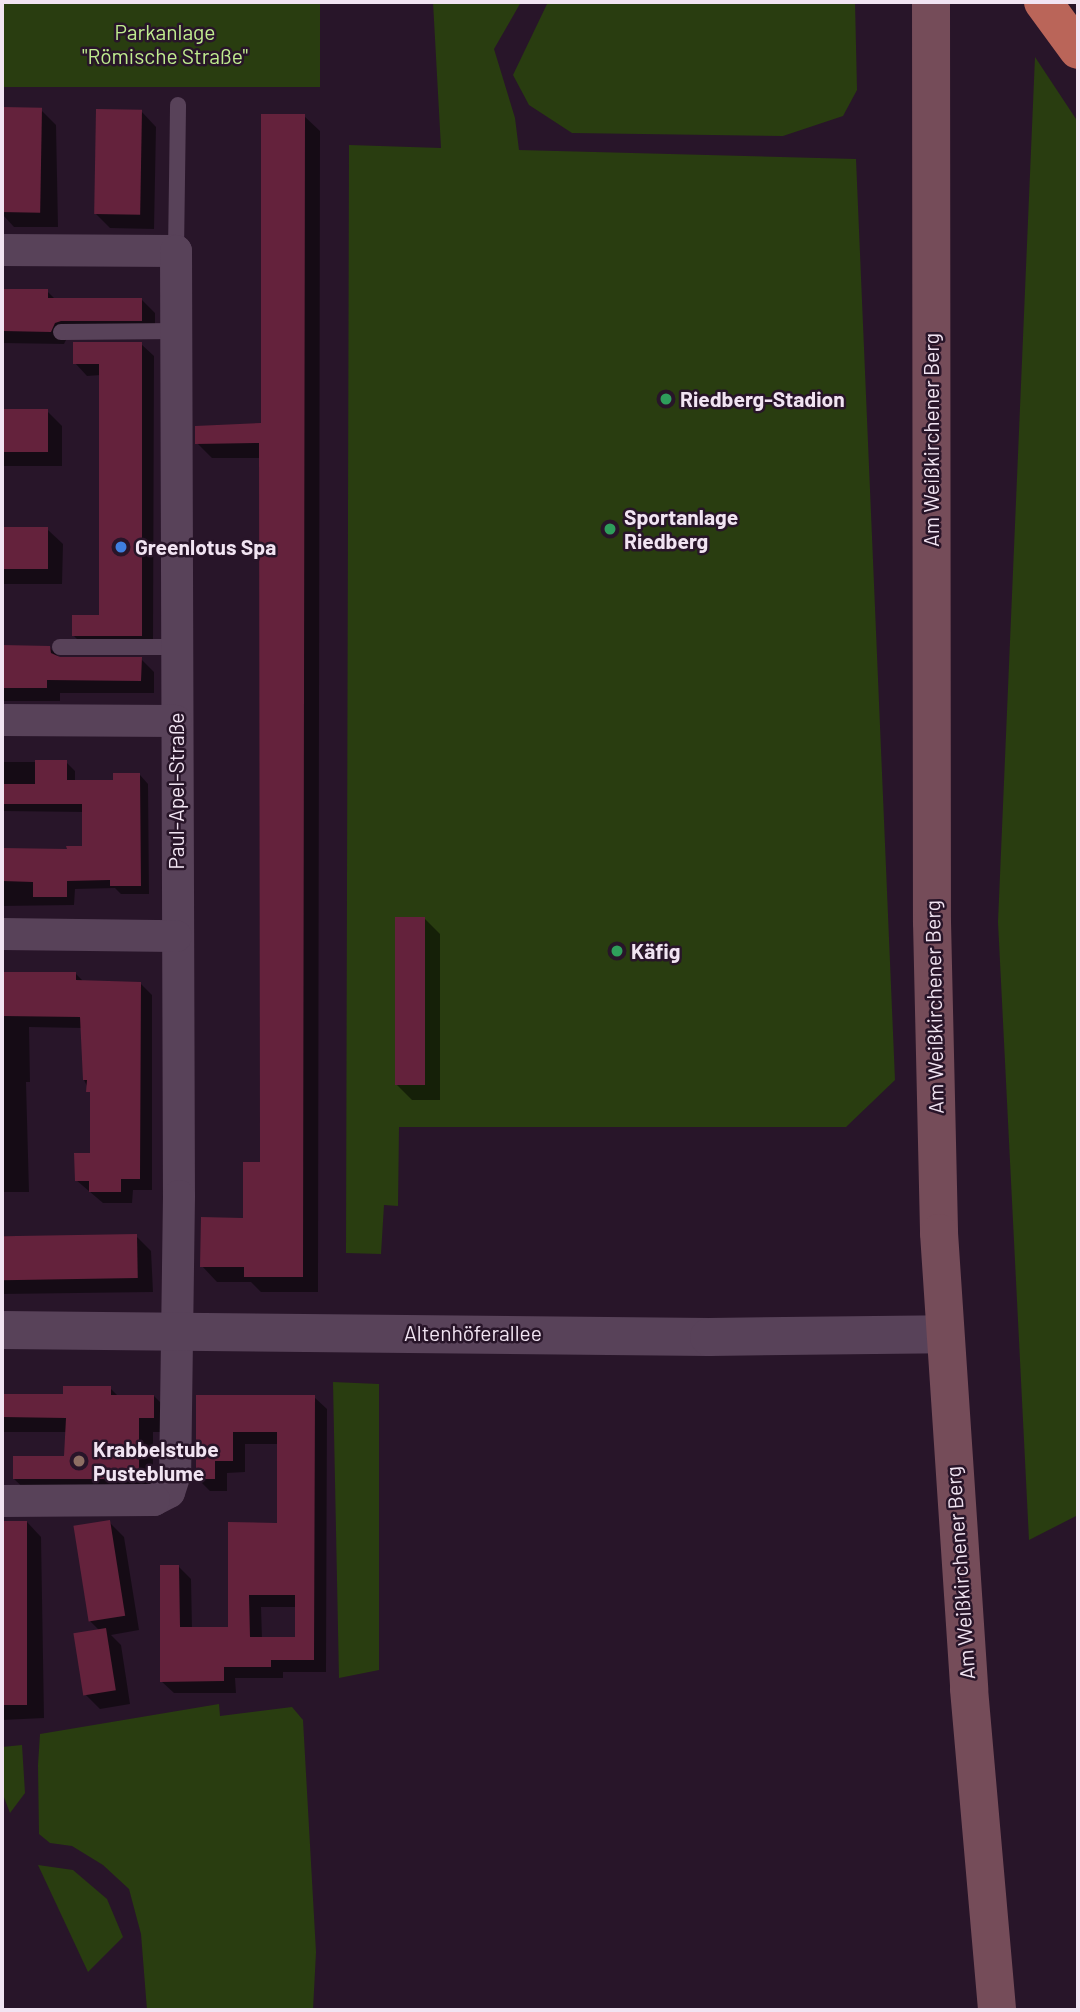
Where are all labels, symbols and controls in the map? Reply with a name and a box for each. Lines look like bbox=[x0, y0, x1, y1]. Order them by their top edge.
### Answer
park label: Parkanlage "Römische Straße" bbox=[82, 19, 248, 69]
street label: Am Weißkirchener Berg bbox=[918, 333, 944, 547]
place label: Riedberg-Stadion bbox=[680, 386, 845, 412]
marker: Riedberg-Stadion bbox=[658, 391, 674, 407]
place label: Sportanlage Riedberg bbox=[624, 504, 738, 554]
marker: Sportanlage Riedberg bbox=[602, 521, 618, 537]
place label: Greenlotus Spa bbox=[135, 534, 276, 560]
marker: Greenlotus Spa bbox=[113, 539, 129, 555]
street label: Paul-Apel-Straße bbox=[163, 712, 189, 870]
street label: Am Weißkirchener Berg bbox=[920, 900, 948, 1114]
place label: Käfig bbox=[631, 938, 680, 964]
marker: Käfig bbox=[609, 943, 625, 959]
street label: Altenhöferallee bbox=[404, 1320, 542, 1346]
place label: Krabbelstube Pusteblume bbox=[93, 1436, 219, 1486]
marker: Krabbelstube Pusteblume bbox=[71, 1453, 87, 1469]
street label: Am Weißkirchener Berg bbox=[940, 1465, 980, 1681]

